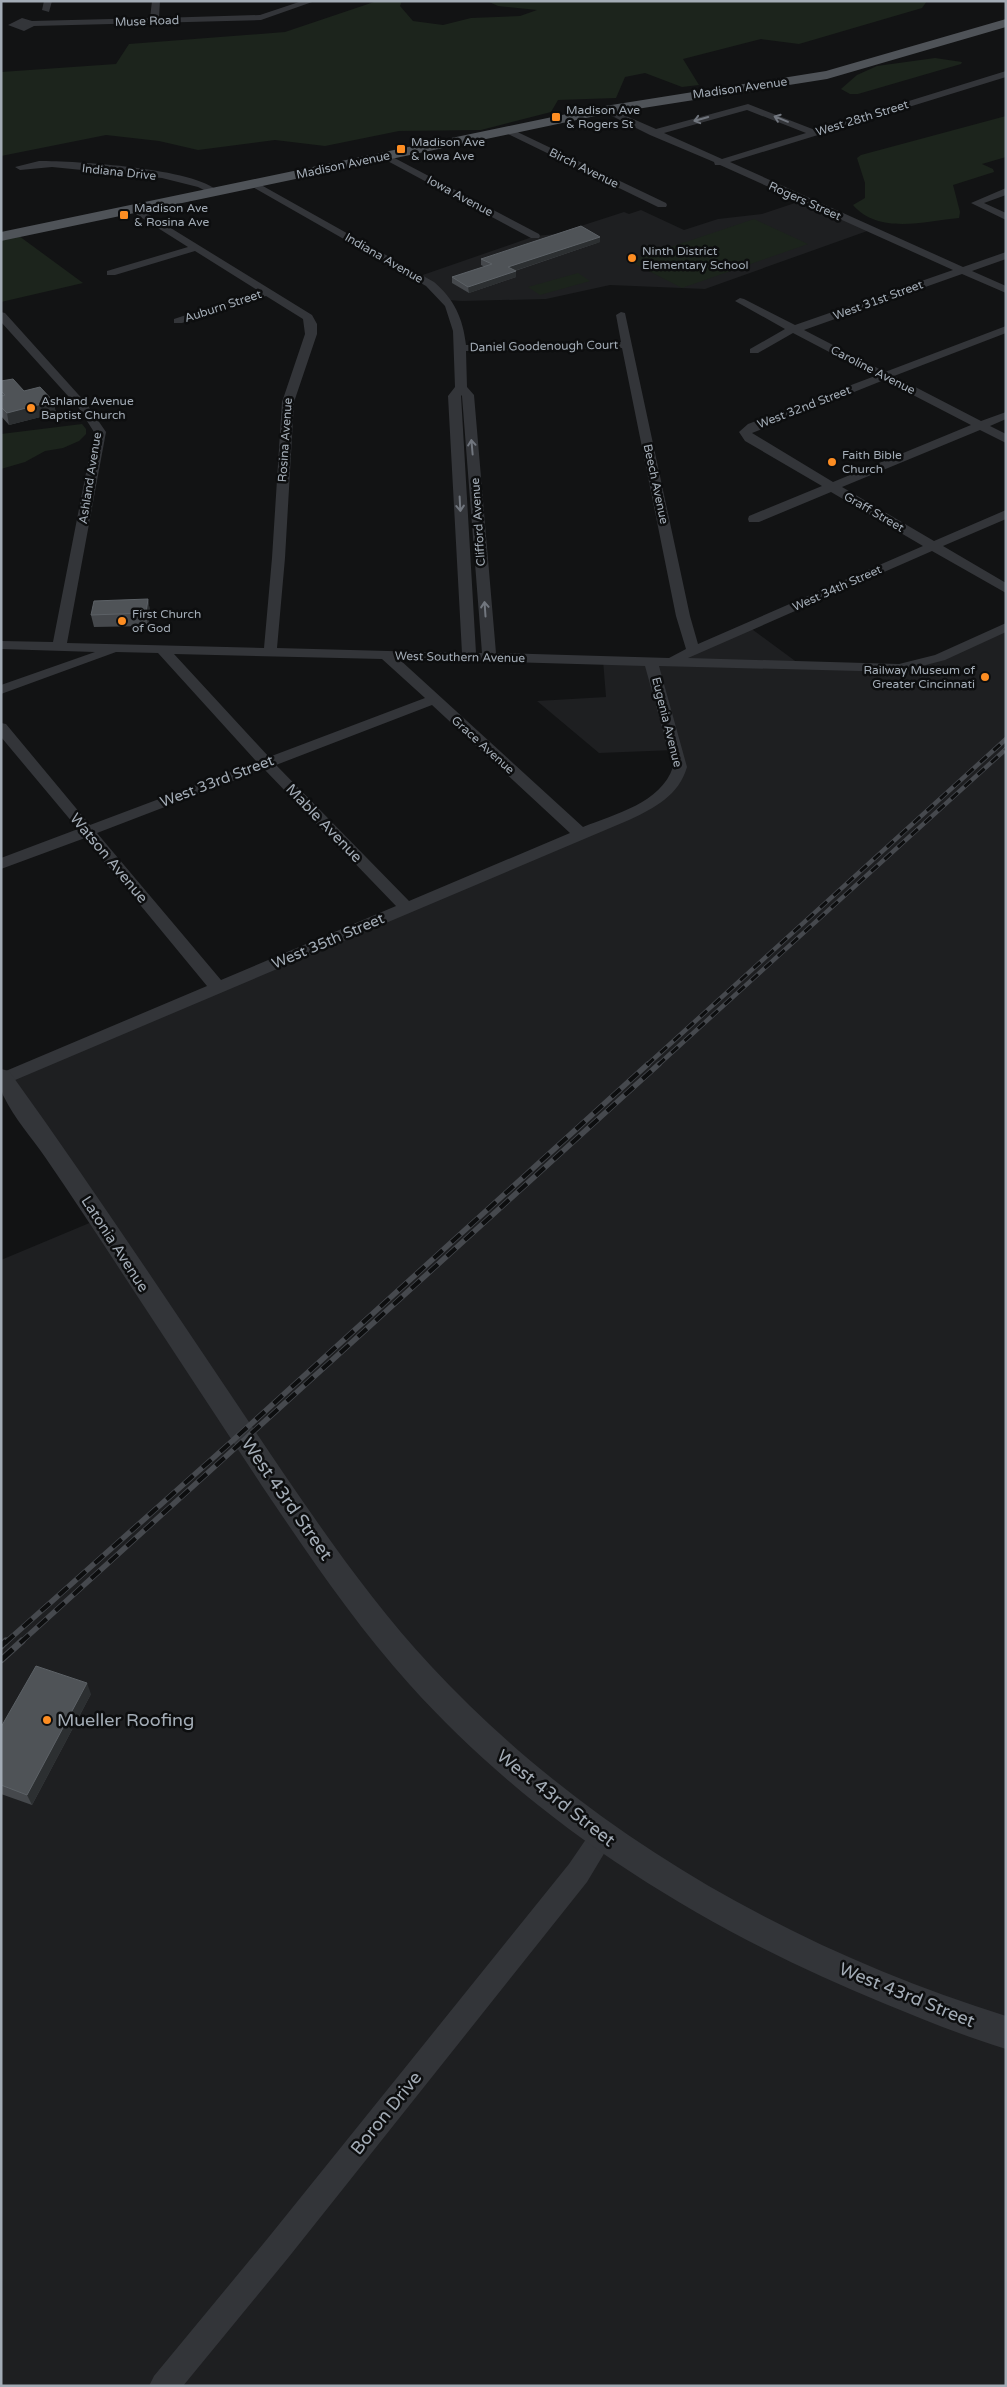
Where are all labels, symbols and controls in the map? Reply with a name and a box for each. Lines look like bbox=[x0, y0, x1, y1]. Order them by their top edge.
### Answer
street label: Muse Road bbox=[114, 13, 180, 29]
street label: Madison Avenue bbox=[692, 74, 788, 102]
street label: West 28th Street bbox=[814, 97, 910, 139]
place label: Madison Ave & Rogers St bbox=[566, 103, 640, 131]
marker: Madison Ave & Rogers St bbox=[550, 111, 562, 123]
one-way arrow bbox=[774, 114, 789, 123]
one-way arrow bbox=[693, 115, 709, 125]
place label: Madison Ave & Iowa Ave bbox=[411, 135, 485, 163]
marker: Madison Ave & Iowa Ave bbox=[395, 143, 407, 155]
street label: Birch Avenue bbox=[547, 145, 621, 191]
street label: Madison Avenue bbox=[295, 148, 391, 182]
street label: Indiana Drive bbox=[81, 161, 157, 183]
street label: Iowa Avenue bbox=[425, 173, 496, 219]
street label: Rogers Street bbox=[767, 179, 844, 223]
place label: Madison Ave & Rosina Ave bbox=[134, 201, 209, 229]
marker: Madison Ave & Rosina Ave bbox=[118, 209, 130, 221]
street label: Indiana Avenue bbox=[342, 230, 426, 286]
place label: Ninth District Elementary School bbox=[642, 244, 749, 272]
marker: Ninth District Elementary School bbox=[626, 252, 638, 264]
street label: West 31st Street bbox=[831, 277, 925, 323]
street label: Auburn Street bbox=[183, 287, 264, 325]
street label: Daniel Goodenough Court bbox=[470, 338, 619, 354]
street label: Caroline Avenue bbox=[828, 343, 918, 397]
street label: West 32nd Street bbox=[755, 383, 853, 431]
place label: Ashland Avenue Baptist Church bbox=[41, 394, 134, 422]
street label: Rosina Avenue bbox=[275, 397, 295, 483]
marker: Ashland Avenue Baptist Church bbox=[25, 402, 37, 414]
street label: Ashland Avenue bbox=[76, 431, 104, 525]
one-way arrow bbox=[468, 439, 477, 455]
street label: Beech Avenue bbox=[641, 443, 671, 526]
place label: Faith Bible Church bbox=[842, 448, 902, 476]
marker: Faith Bible Church bbox=[826, 456, 838, 468]
street label: Clifford Avenue bbox=[468, 477, 488, 567]
street label: Graff Street bbox=[841, 489, 907, 535]
one-way arrow bbox=[455, 496, 464, 512]
street label: West 34th Street bbox=[790, 562, 884, 614]
one-way arrow bbox=[480, 601, 490, 617]
place label: First Church of God bbox=[132, 607, 201, 635]
marker: First Church of God bbox=[116, 615, 128, 627]
street label: West Southern Avenue bbox=[395, 649, 526, 665]
place label: Railway Museum of Greater Cincinnati bbox=[864, 663, 975, 691]
marker: Railway Museum of Greater Cincinnati bbox=[979, 671, 991, 683]
street label: Eugenia Avenue bbox=[649, 676, 685, 769]
street label: Grace Avenue bbox=[449, 713, 517, 777]
street label: West 33rd Street bbox=[158, 751, 277, 811]
street label: Mable Avenue bbox=[282, 780, 366, 866]
street label: Watson Avenue bbox=[66, 809, 152, 907]
street label: West 35th Street bbox=[269, 909, 387, 973]
street label: Latonia Avenue bbox=[77, 1193, 153, 1295]
street label: West 43rd Street bbox=[237, 1434, 337, 1565]
place label: Mueller Roofing bbox=[57, 1709, 194, 1731]
marker: Mueller Roofing bbox=[41, 1714, 53, 1726]
street label: West 43rd Street bbox=[492, 1745, 620, 1851]
street label: West 43rd Street bbox=[836, 1958, 978, 2032]
street label: Boron Drive bbox=[346, 2067, 426, 2159]

